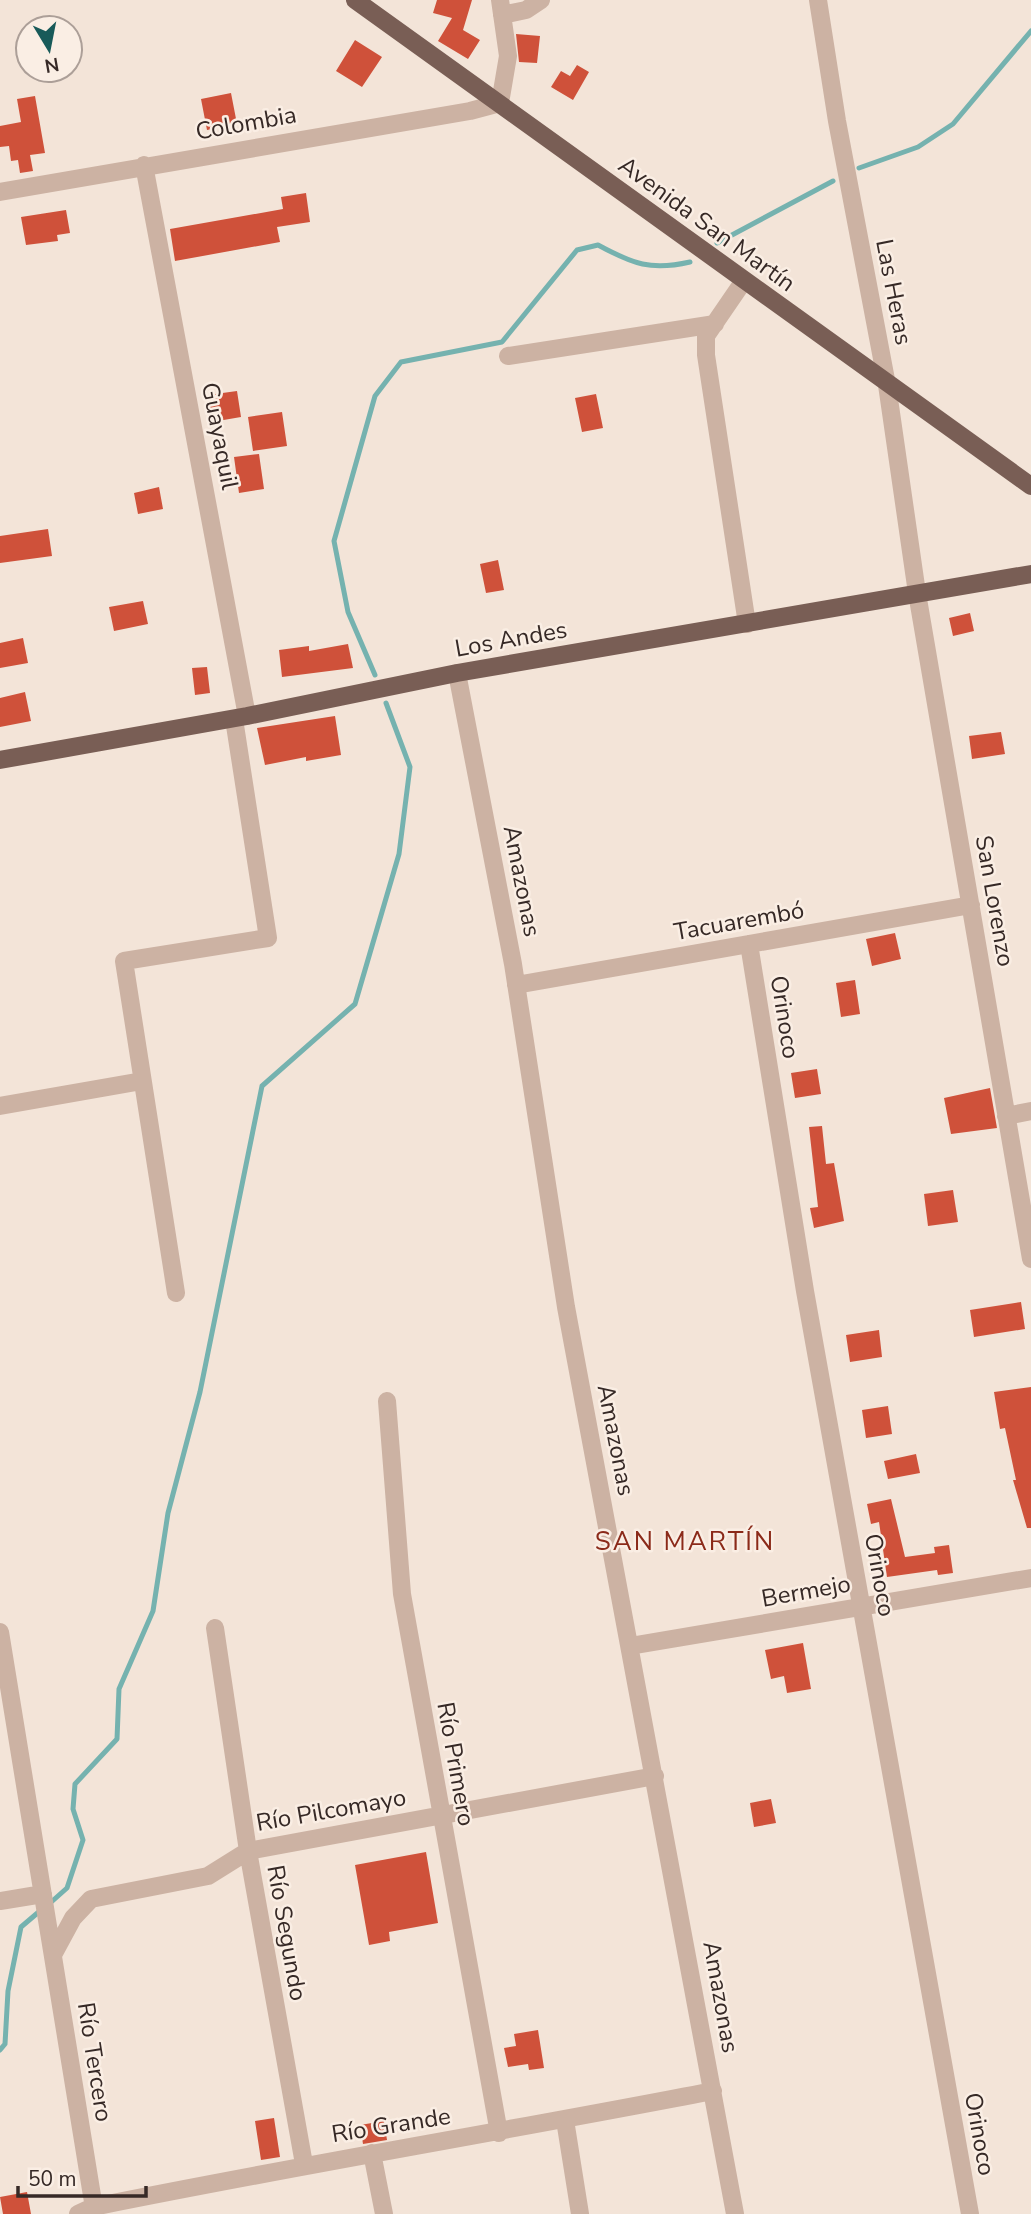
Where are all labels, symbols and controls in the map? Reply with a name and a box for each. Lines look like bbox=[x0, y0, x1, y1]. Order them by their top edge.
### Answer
north arrow bbox=[14, 14, 84, 84]
text: N bbox=[43, 51, 61, 79]
street label: Colombia bbox=[193, 98, 299, 148]
street label: Avenida San Martín bbox=[612, 149, 802, 299]
street label: Las Heras bbox=[868, 236, 920, 348]
street label: Guayaquil bbox=[194, 380, 246, 492]
street label: Los Andes bbox=[452, 613, 570, 665]
street label: Amazonas bbox=[496, 823, 548, 939]
street label: San Lorenzo bbox=[968, 833, 1022, 969]
street label: Tacuarembó bbox=[671, 894, 807, 948]
street label: Orinoco bbox=[763, 973, 807, 1061]
street label: Amazonas bbox=[590, 1382, 642, 1498]
district label: SAN MARTÍN bbox=[595, 1524, 775, 1559]
street label: Orinoco bbox=[857, 1531, 903, 1619]
street label: Bermejo bbox=[759, 1567, 853, 1615]
street label: Río Primero bbox=[429, 1700, 483, 1828]
street label: Río Pilcomayo bbox=[253, 1781, 409, 1839]
street label: Río Segundo bbox=[259, 1863, 315, 2003]
street label: Amazonas bbox=[695, 1939, 747, 2055]
street label: Río Tercero bbox=[70, 2000, 120, 2124]
street label: Orinoco bbox=[957, 2090, 1003, 2178]
street label: Río Grande bbox=[329, 2100, 453, 2150]
scale bar bbox=[18, 2154, 145, 2198]
text: 50 m bbox=[28, 2165, 77, 2193]

